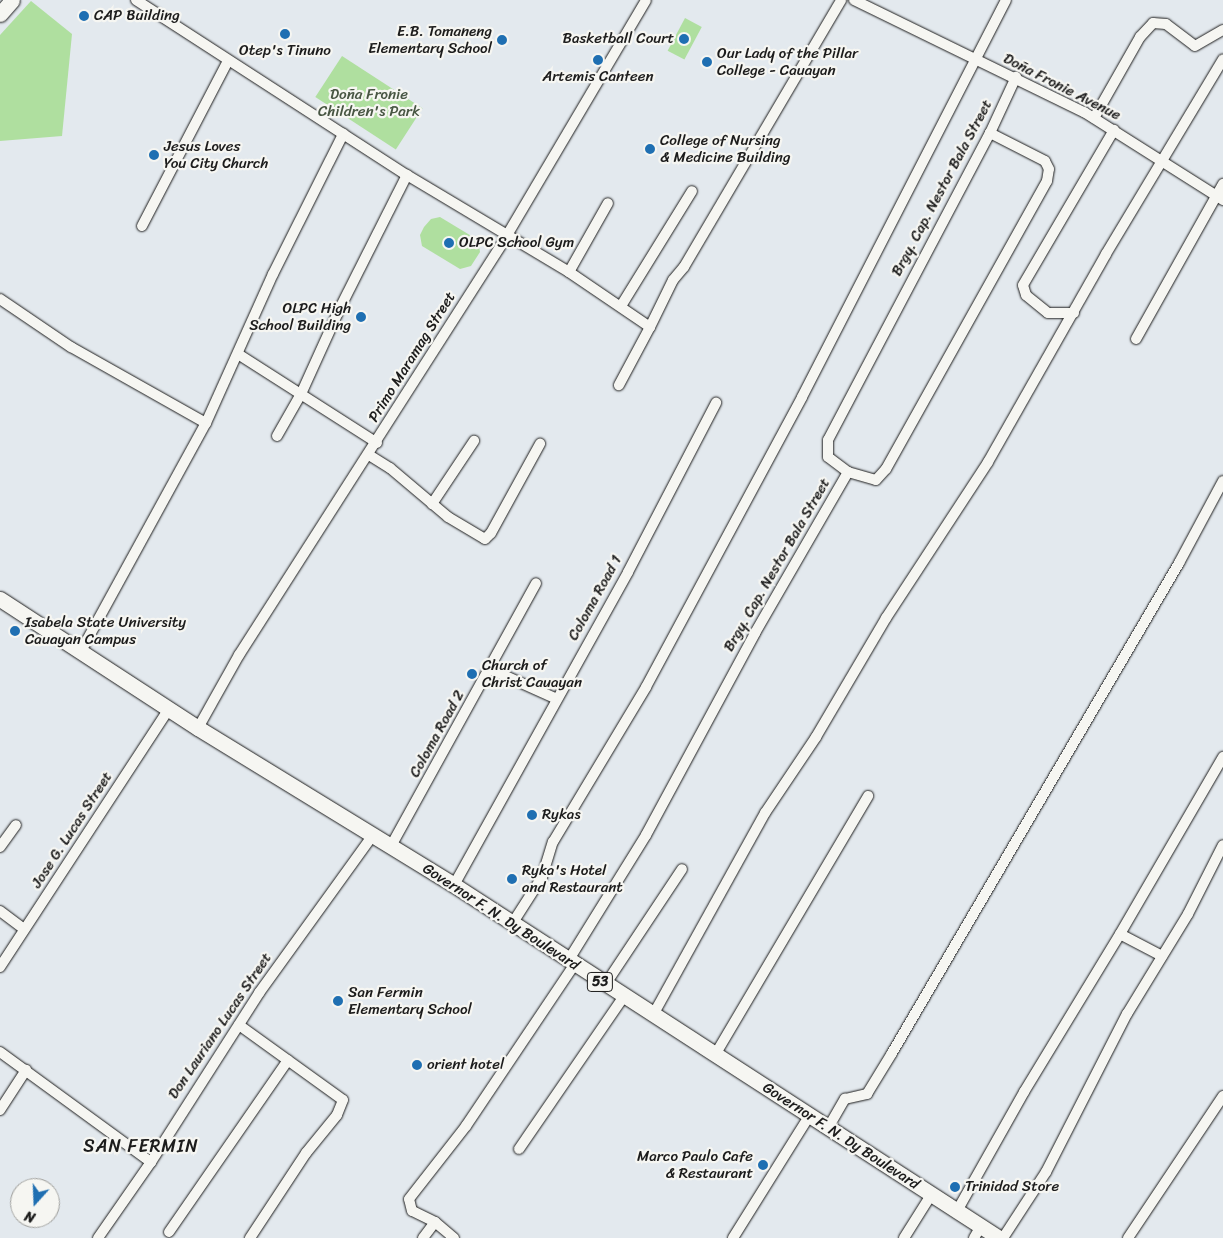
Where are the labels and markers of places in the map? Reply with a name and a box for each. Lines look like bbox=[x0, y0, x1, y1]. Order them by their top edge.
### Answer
place label: CAP Building bbox=[94, 7, 180, 25]
marker: CAP Building bbox=[78, 10, 90, 22]
place label: E.B. Tomaneng Elementary School bbox=[368, 22, 492, 57]
marker: Otep's Tinuno bbox=[279, 28, 291, 40]
place label: Basketball Court bbox=[562, 30, 674, 48]
marker: Basketball Court bbox=[678, 33, 690, 45]
marker: E.B. Tomaneng Elementary School bbox=[496, 34, 508, 46]
place label: Otep's Tinuno bbox=[239, 42, 331, 60]
place label: Our Lady of the Pillar College - Cauayan bbox=[717, 44, 859, 79]
marker: Artemis Canteen bbox=[592, 54, 604, 66]
marker: Our Lady of the Pillar College - Cauayan bbox=[701, 56, 713, 68]
place label: Artemis Canteen bbox=[542, 68, 654, 86]
place label: College of Nursing & Medicine Building bbox=[660, 131, 790, 166]
place label: Jesus Loves You City Church bbox=[164, 137, 269, 172]
marker: College of Nursing & Medicine Building bbox=[644, 143, 656, 155]
marker: Jesus Loves You City Church bbox=[148, 149, 160, 161]
place label: OLPC School Gym bbox=[459, 234, 574, 252]
marker: OLPC School Gym bbox=[443, 237, 455, 249]
place label: OLPC High School Building bbox=[249, 299, 351, 334]
marker: OLPC High School Building bbox=[355, 311, 367, 323]
place label: Isabela State University Cauayan Campus bbox=[25, 613, 187, 648]
marker: Isabela State University Cauayan Campus bbox=[9, 625, 21, 637]
place label: Church of Christ Cauayan bbox=[482, 656, 582, 691]
marker: Church of Christ Cauayan bbox=[466, 668, 478, 680]
place label: Rykas bbox=[542, 806, 581, 824]
marker: Rykas bbox=[526, 809, 538, 821]
place label: Ryka's Hotel and Restaurant bbox=[522, 861, 624, 896]
marker: Ryka's Hotel and Restaurant bbox=[506, 873, 518, 885]
place label: San Fermin Elementary School bbox=[348, 983, 472, 1018]
marker: San Fermin Elementary School bbox=[332, 995, 344, 1007]
place label: orient hotel bbox=[427, 1056, 504, 1074]
marker: orient hotel bbox=[411, 1059, 423, 1071]
place label: Marco Paulo Cafe & Restaurant bbox=[637, 1147, 753, 1182]
marker: Marco Paulo Cafe & Restaurant bbox=[757, 1159, 769, 1171]
place label: Trinidad Store bbox=[965, 1178, 1059, 1196]
marker: Trinidad Store bbox=[949, 1181, 961, 1193]

